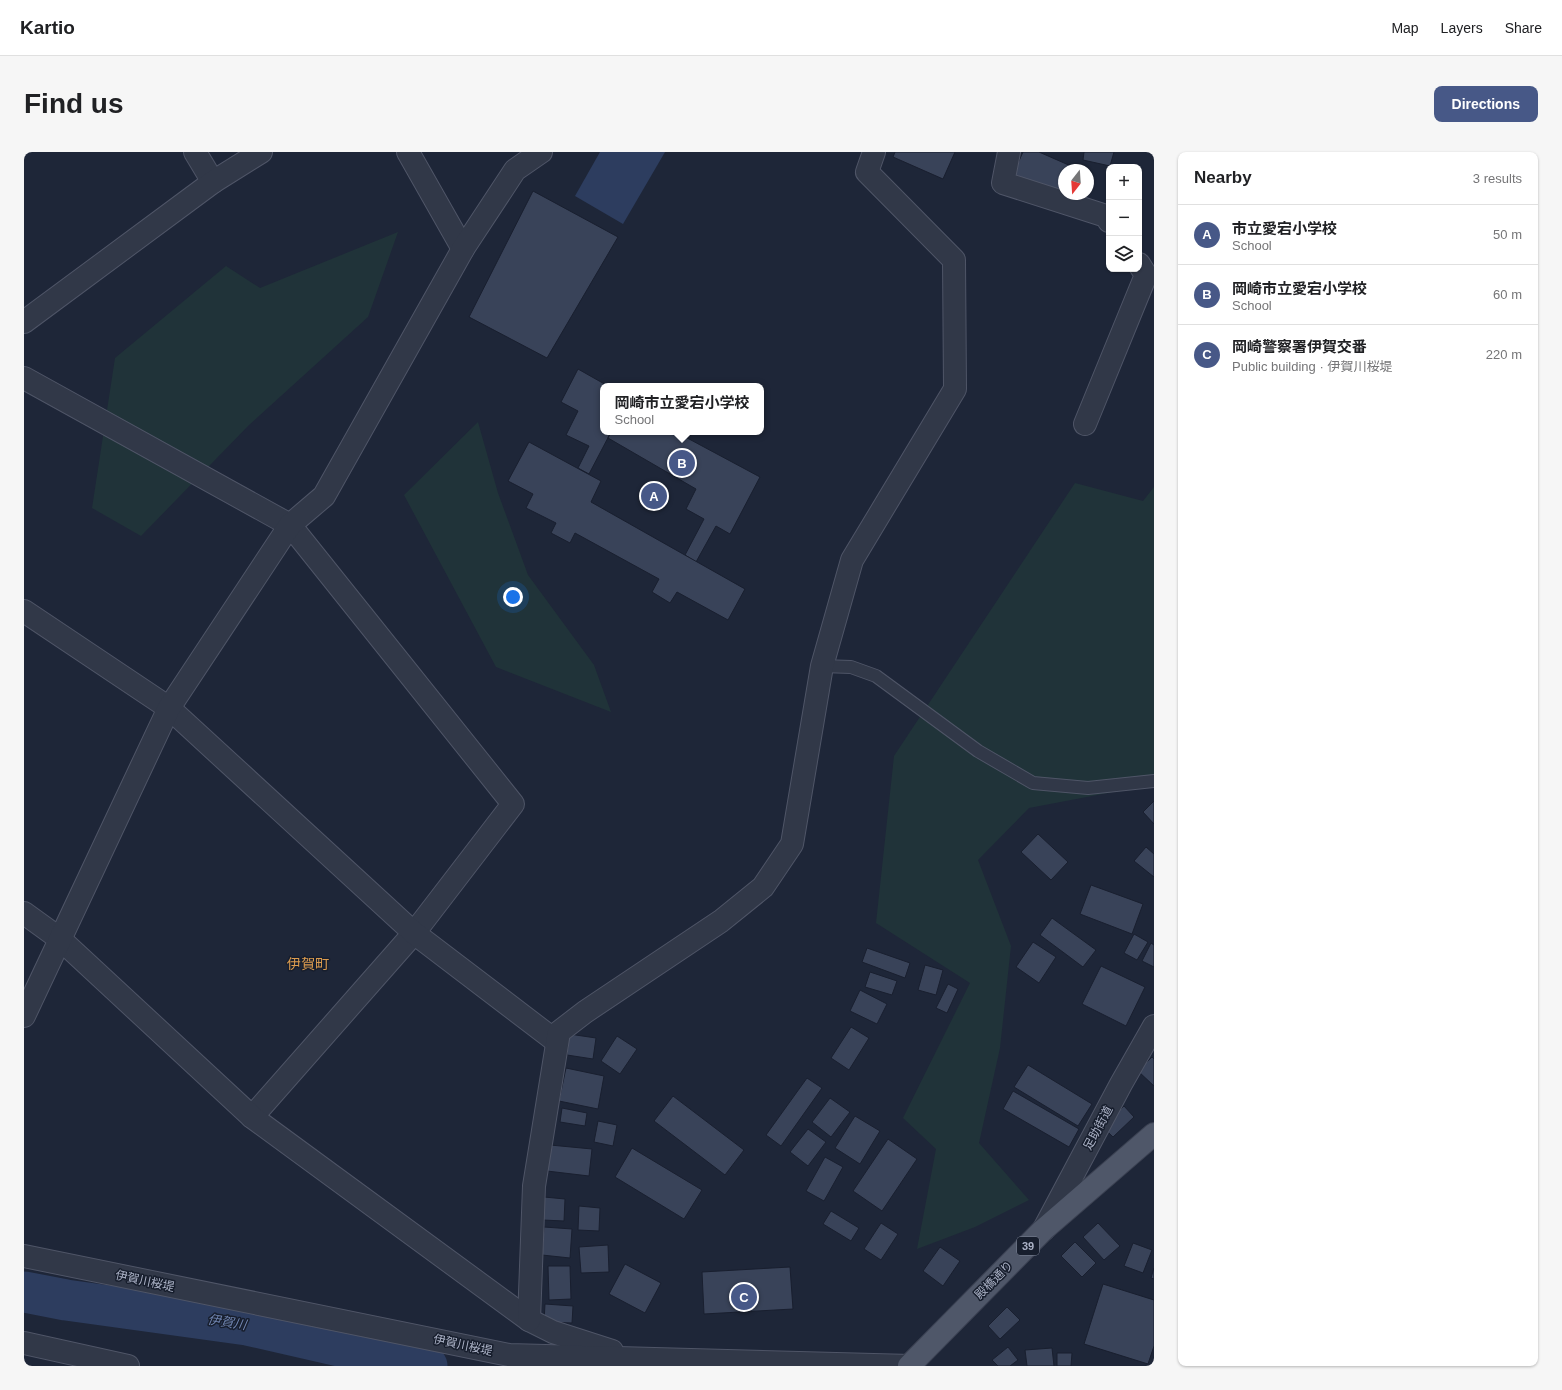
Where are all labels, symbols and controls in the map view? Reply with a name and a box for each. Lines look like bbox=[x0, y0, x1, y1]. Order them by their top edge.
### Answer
text: Kartio bbox=[20, 17, 75, 38]
text: Map bbox=[1391, 20, 1419, 36]
text: Layers bbox=[1441, 20, 1483, 36]
text: Share bbox=[1505, 20, 1542, 36]
button: Directions bbox=[1434, 86, 1538, 122]
text: Find us bbox=[24, 88, 124, 119]
north arrow bbox=[1058, 164, 1094, 200]
map controls bbox=[1106, 164, 1142, 272]
button: + bbox=[1106, 164, 1142, 200]
text: Nearby bbox=[1194, 168, 1252, 187]
text: 3 results bbox=[1473, 171, 1522, 186]
button: − bbox=[1106, 200, 1142, 236]
text: 市立愛宕小学校 bbox=[1232, 220, 1337, 237]
text: A bbox=[1202, 227, 1212, 242]
text: 50 m bbox=[1493, 227, 1522, 242]
button: layers bbox=[1106, 236, 1142, 272]
text: School bbox=[1232, 238, 1272, 253]
text: 岡崎市立愛宕小学校 bbox=[1232, 280, 1367, 297]
text: B bbox=[1202, 287, 1212, 302]
text: 60 m bbox=[1493, 287, 1522, 302]
text: School bbox=[1232, 298, 1272, 313]
text: 岡崎警察署伊賀交番 bbox=[1232, 338, 1367, 355]
text: C bbox=[1202, 347, 1212, 362]
text: 220 m bbox=[1486, 347, 1522, 362]
text: Public building · 伊賀川桜堤 bbox=[1232, 359, 1392, 374]
popup bbox=[600, 383, 764, 435]
text: 岡崎市立愛宕小学校 bbox=[614, 394, 750, 411]
text: School bbox=[614, 412, 654, 427]
pin: B bbox=[669, 448, 695, 478]
pin: A bbox=[641, 481, 667, 511]
your location bbox=[503, 587, 523, 607]
district label: 伊賀町 bbox=[287, 956, 329, 972]
street label: 足助街道 bbox=[1081, 1104, 1115, 1152]
road number: 39 bbox=[1017, 1237, 1039, 1255]
street label: 殿橋通り bbox=[972, 1258, 1016, 1302]
street label: 伊賀川桜堤 bbox=[114, 1268, 176, 1294]
pin: C bbox=[731, 1282, 757, 1312]
water label: 伊賀川 bbox=[207, 1312, 249, 1333]
street label: 伊賀川桜堤 bbox=[432, 1332, 494, 1358]

